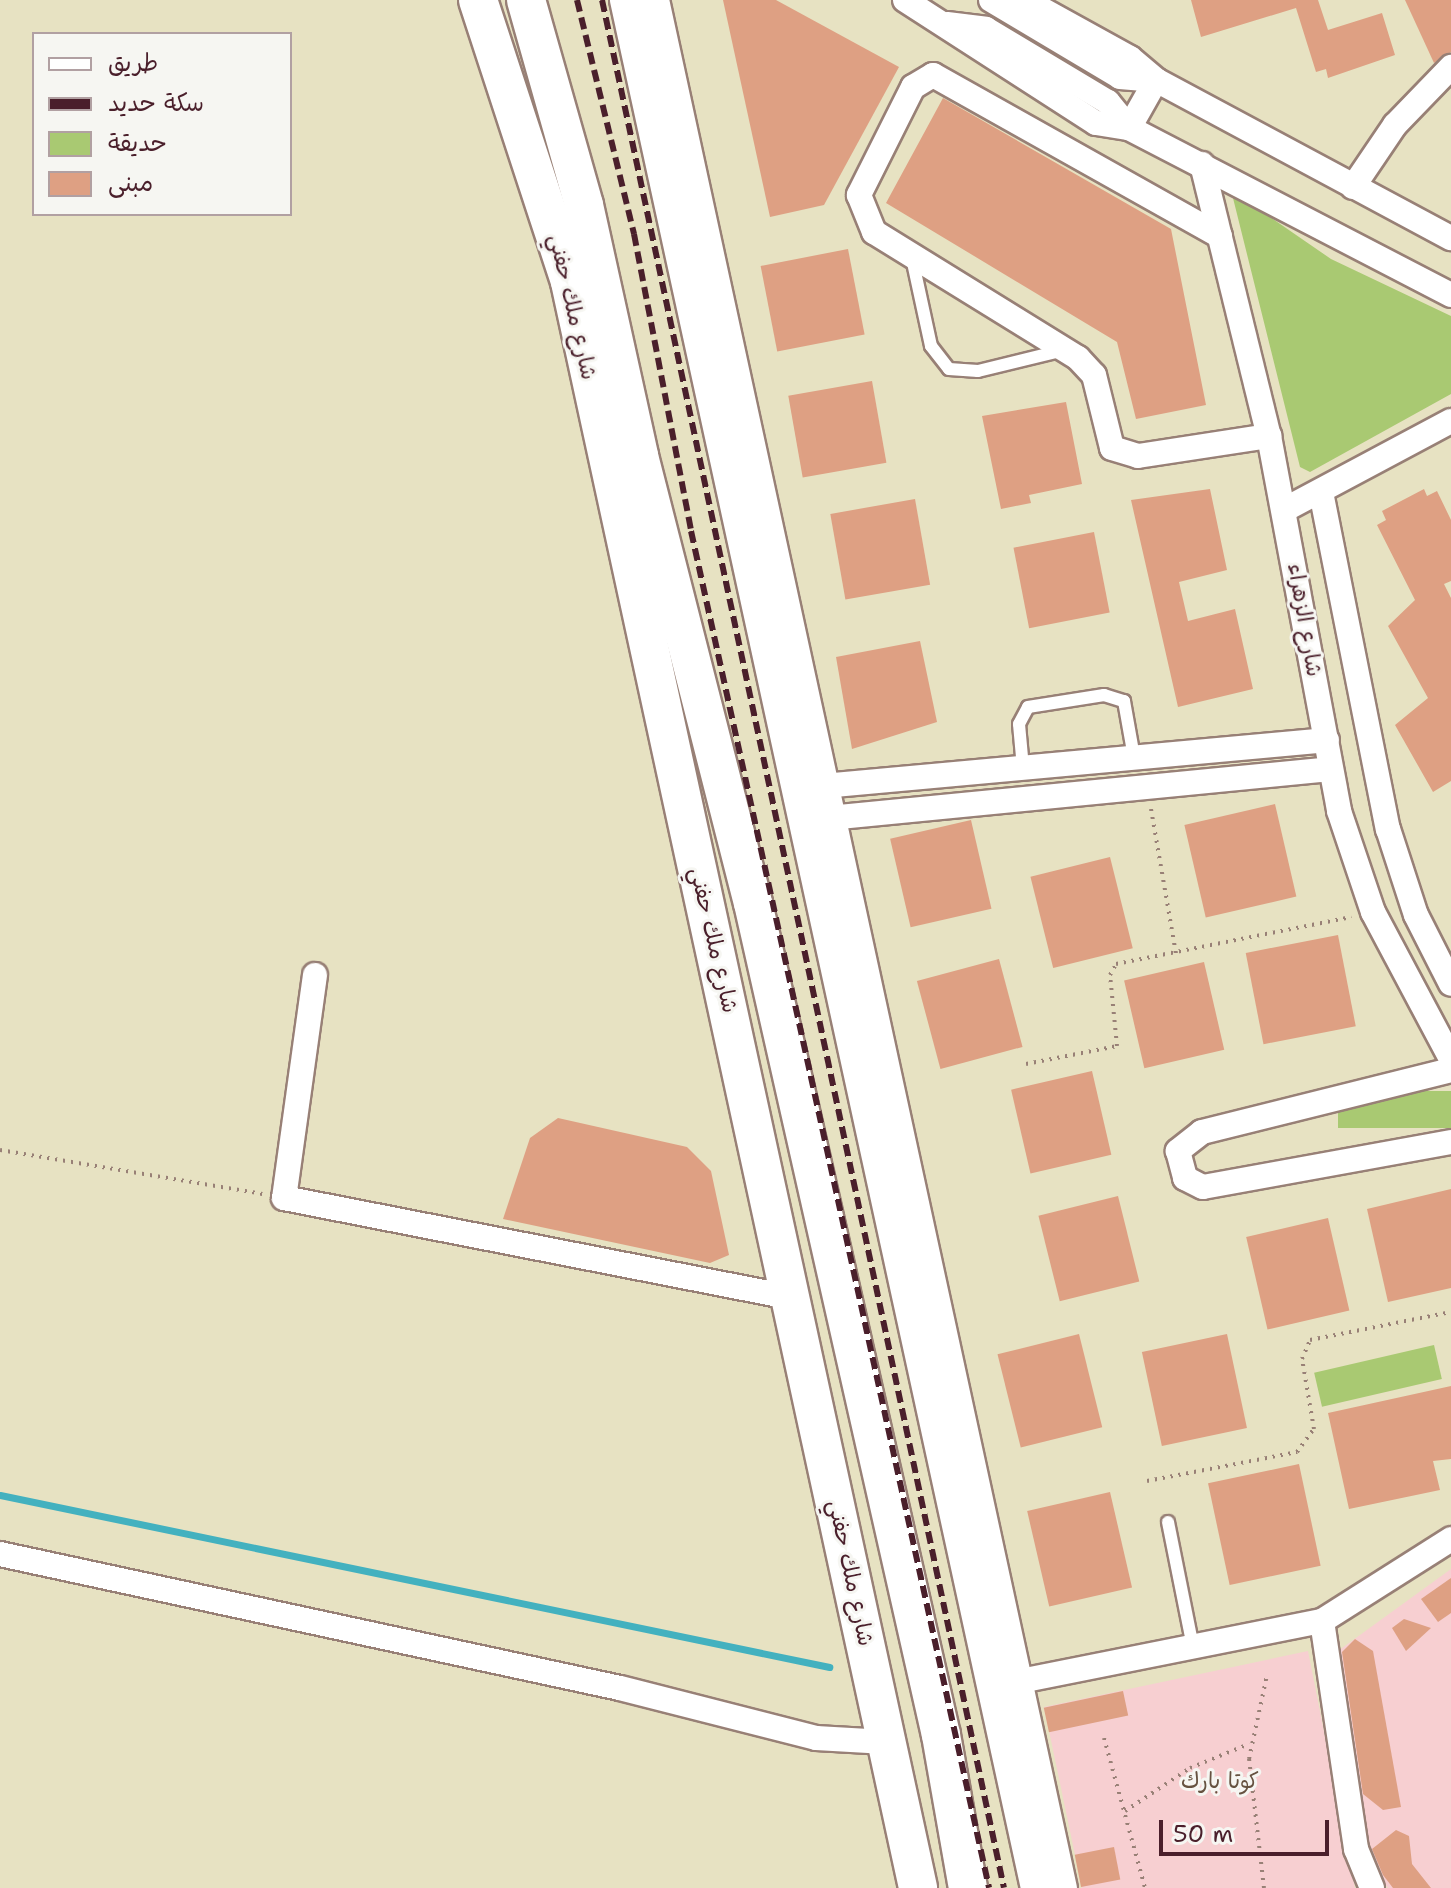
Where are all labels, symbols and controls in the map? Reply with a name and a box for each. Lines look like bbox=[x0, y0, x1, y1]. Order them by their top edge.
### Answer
legend bbox=[32, 32, 292, 216]
text: طريق bbox=[108, 47, 158, 79]
text: سكة حديد bbox=[108, 87, 204, 119]
text: حديقة bbox=[108, 127, 167, 159]
text: مبنى bbox=[108, 167, 153, 199]
street label: شارع ملك حفني bbox=[543, 232, 603, 382]
street label: شارع الزهراء bbox=[1282, 561, 1328, 679]
street label: شارع ملك حفني bbox=[684, 865, 744, 1015]
street label: شارع ملك حفني bbox=[823, 1498, 879, 1648]
park label: كوتا بارك bbox=[1181, 1768, 1259, 1794]
scale bar bbox=[1163, 1804, 1333, 1854]
text: 50 m bbox=[1173, 1818, 1233, 1850]

